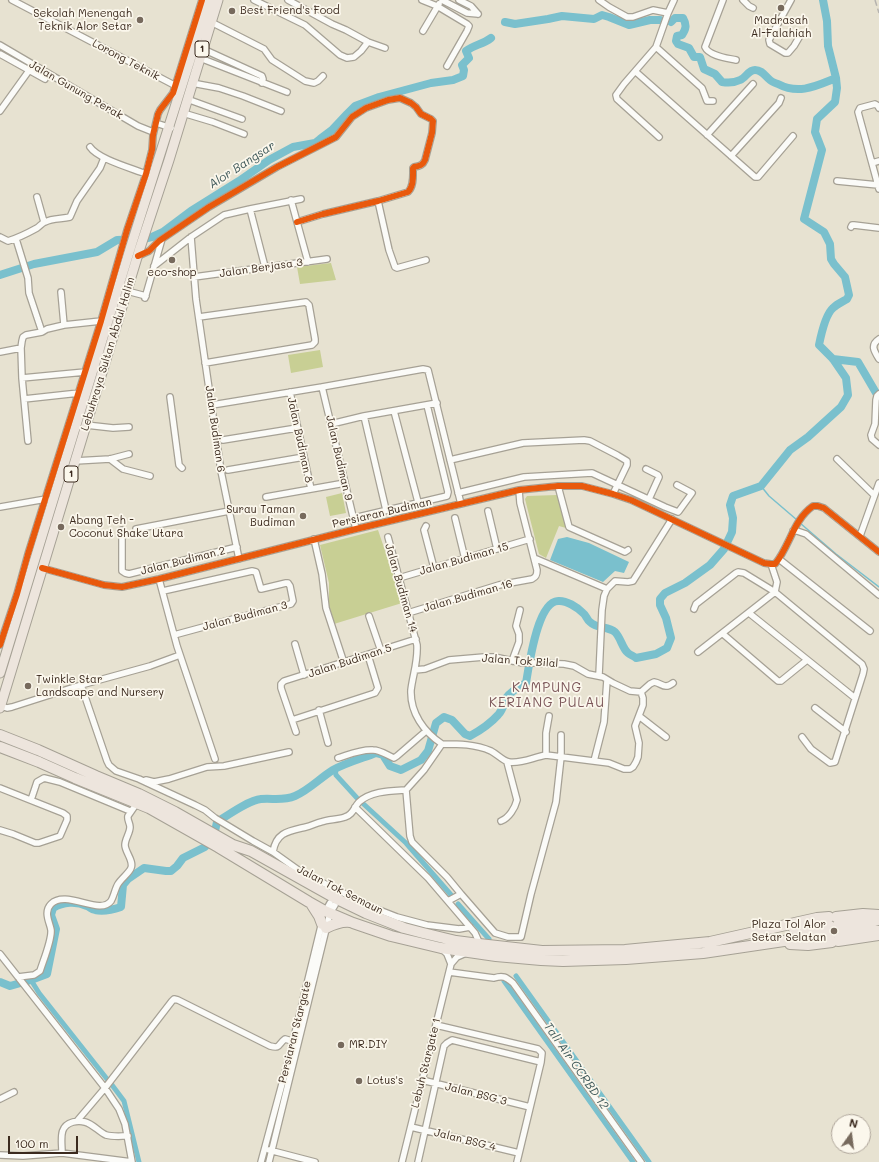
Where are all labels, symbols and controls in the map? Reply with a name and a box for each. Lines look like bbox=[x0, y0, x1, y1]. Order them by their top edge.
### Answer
marker: Madrasah Al-Falahiah bbox=[776, 3, 786, 13]
place label: Best Friend's Food bbox=[240, 4, 340, 18]
marker: Best Friend's Food bbox=[227, 6, 237, 16]
place label: Sekolah Menengah Teknik Alor Setar bbox=[33, 7, 132, 33]
place label: Madrasah Al-Falahiah bbox=[751, 14, 811, 40]
marker: Sekolah Menengah Teknik Alor Setar bbox=[135, 15, 145, 25]
street label: Lorong Teknik bbox=[90, 37, 162, 83]
road number: 1 bbox=[195, 41, 209, 57]
street label: Jalan Gunung Perak bbox=[27, 58, 125, 122]
water label: Alor Bangsar bbox=[206, 138, 278, 192]
marker: eco-shop bbox=[167, 255, 177, 265]
street label: Jalan Berjasa 3 bbox=[218, 256, 304, 280]
place label: eco-shop bbox=[147, 266, 197, 280]
street label: Lebuhraya Sultan Abdul Halim bbox=[78, 276, 138, 432]
street label: Jalan Budiman 6 bbox=[202, 385, 228, 473]
street label: Jalan Budiman 8 bbox=[284, 396, 316, 484]
street label: Jalan Budiman 9 bbox=[323, 414, 355, 502]
road number: 1 bbox=[64, 466, 78, 482]
street label: Persiaran Budiman bbox=[331, 495, 433, 531]
place label: Surau Taman Budiman bbox=[226, 503, 295, 529]
marker: Surau Taman Budiman bbox=[298, 511, 308, 521]
place label: Abang Teh - Coconut Shake Utara bbox=[69, 514, 184, 540]
marker: Abang Teh - Coconut Shake Utara bbox=[56, 522, 66, 532]
street label: Jalan Budiman 15 bbox=[418, 540, 510, 578]
street label: Jalan Budiman 14 bbox=[382, 542, 420, 634]
street label: Jalan Budiman 2 bbox=[139, 544, 227, 578]
street label: Jalan Budiman 16 bbox=[422, 577, 514, 615]
street label: Jalan Budiman 3 bbox=[201, 598, 289, 634]
street label: Jalan Budiman 5 bbox=[307, 641, 393, 681]
street label: Jalan Tok Bilal bbox=[481, 652, 559, 670]
place label: Twinkle Star Landscape and Nursery bbox=[36, 673, 164, 699]
district label: KAMPUNG KERIANG PULAU bbox=[489, 680, 605, 711]
marker: Twinkle Star Landscape and Nursery bbox=[23, 681, 33, 691]
street label: Jalan Tok Semaun bbox=[295, 863, 385, 917]
place label: Plaza Tol Alor Setar Selatan bbox=[752, 918, 826, 944]
marker: Plaza Tol Alor Setar Selatan bbox=[829, 926, 839, 936]
street label: Persiaran Stargate bbox=[276, 980, 314, 1084]
street label: Lebuh Stargate 1 bbox=[408, 1017, 444, 1109]
water label: Tali Air CCRBD 12 bbox=[541, 1020, 611, 1112]
place label: MR.DIY bbox=[349, 1038, 388, 1052]
marker: MR.DIY bbox=[336, 1040, 346, 1050]
place label: Lotus's bbox=[367, 1074, 403, 1088]
marker: Lotus's bbox=[354, 1076, 364, 1086]
street label: Jalan BSG 3 bbox=[444, 1080, 508, 1108]
north arrow bbox=[831, 1114, 871, 1154]
text: N bbox=[848, 1115, 860, 1131]
street label: Jalan BSG 4 bbox=[433, 1126, 497, 1154]
scale bar bbox=[10, 1128, 80, 1154]
text: 100 m bbox=[15, 1135, 49, 1151]

